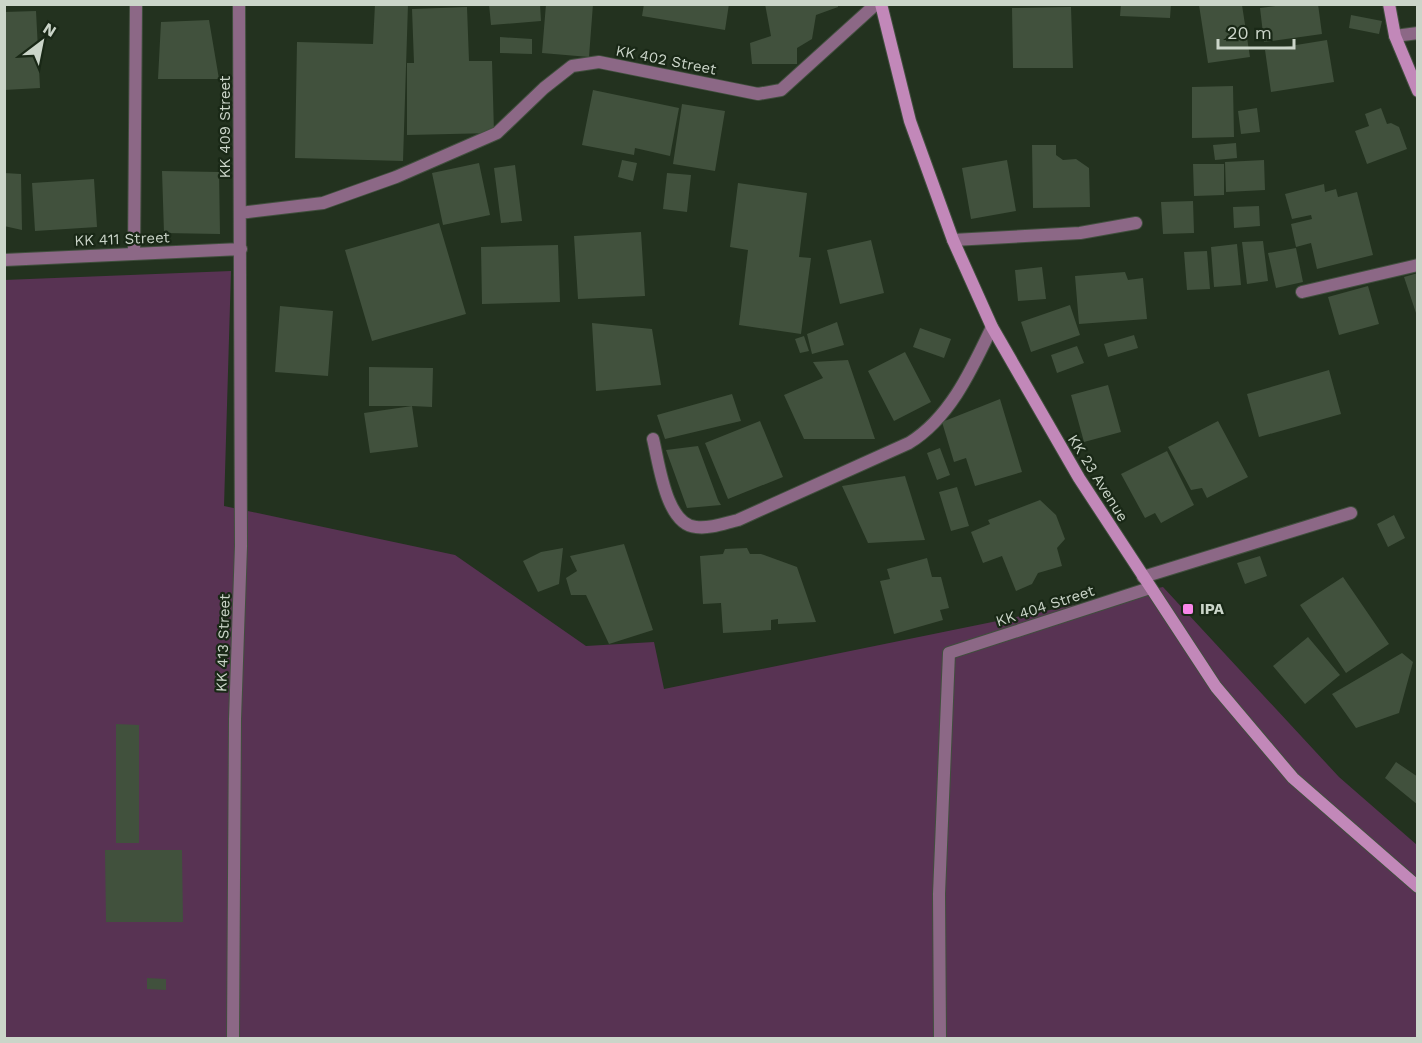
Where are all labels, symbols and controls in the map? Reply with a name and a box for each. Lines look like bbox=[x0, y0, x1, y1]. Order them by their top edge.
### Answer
north arrow bbox=[12, 12, 72, 72]
scale bar bbox=[1218, 12, 1294, 50]
text: N bbox=[40, 19, 60, 41]
text: 20 m bbox=[1227, 22, 1272, 43]
street label: KK 402 Street bbox=[614, 41, 719, 79]
street label: KK 409 Street bbox=[216, 75, 234, 178]
street label: KK 411 Street bbox=[74, 228, 171, 250]
street label: KK 23 Avenue bbox=[1064, 431, 1132, 525]
street label: KK 404 Street bbox=[993, 581, 1097, 630]
street label: KK 413 Street bbox=[212, 593, 234, 692]
place label: IPA bbox=[1200, 600, 1225, 618]
marker: IPA bbox=[1181, 602, 1195, 616]

